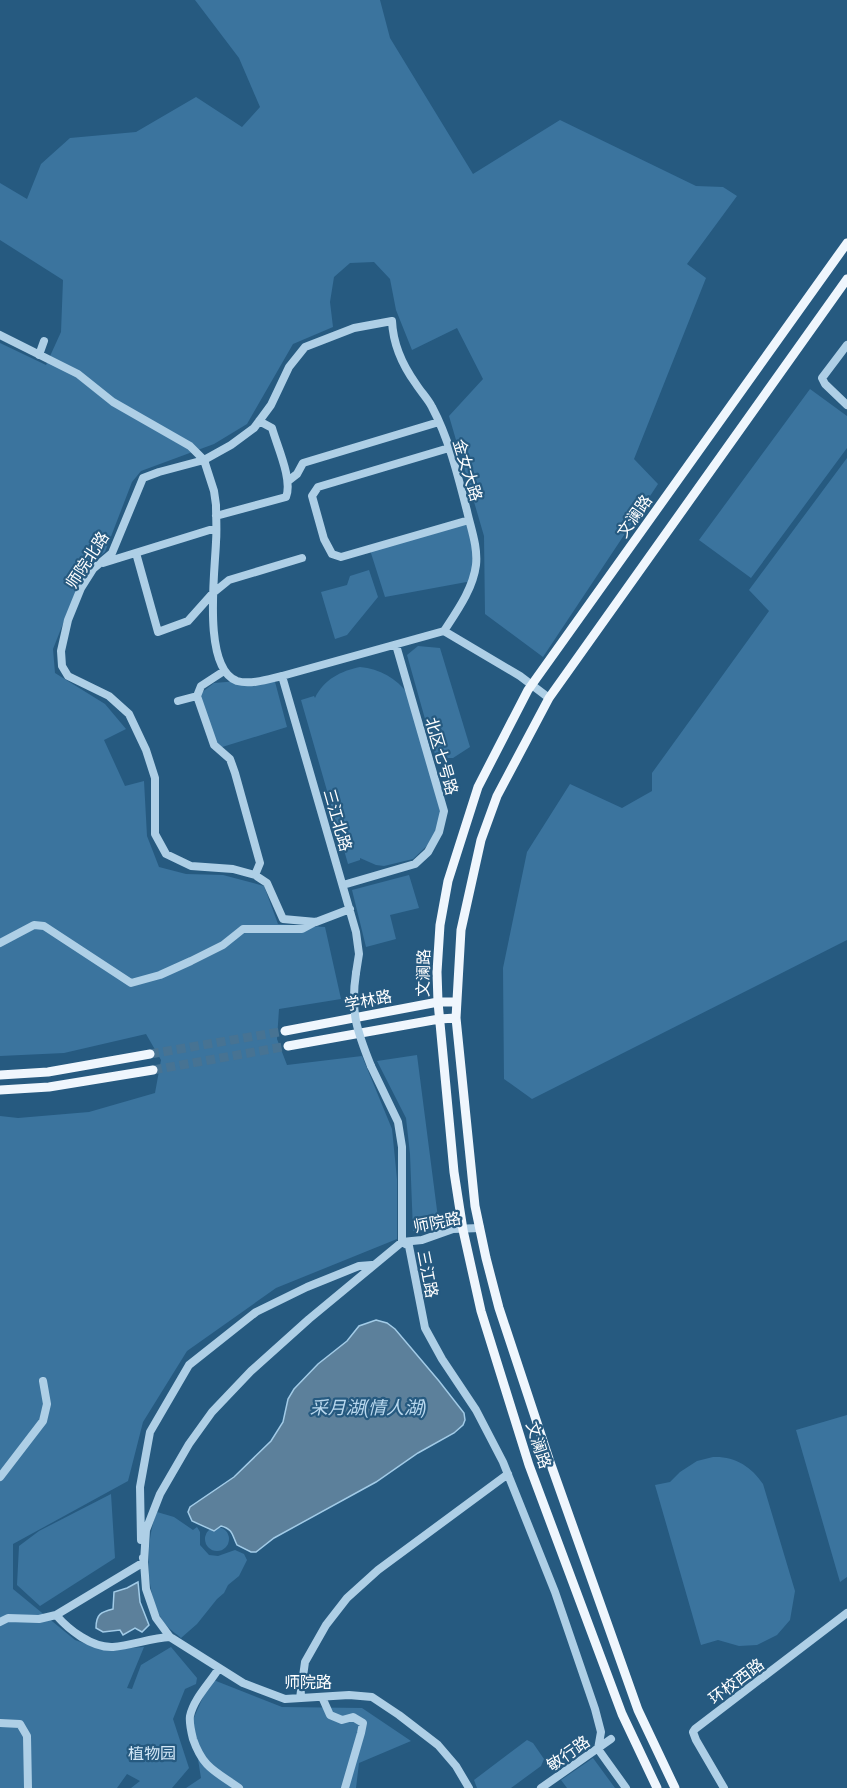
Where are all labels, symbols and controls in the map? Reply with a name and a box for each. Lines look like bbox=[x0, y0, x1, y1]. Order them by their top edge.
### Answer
street label: 金女大路 bbox=[450, 437, 486, 503]
street label: 文澜路 bbox=[613, 491, 655, 541]
street label: 师院北路 bbox=[62, 528, 112, 592]
street label: 北区七号路 bbox=[422, 715, 462, 797]
street label: 三江北路 bbox=[321, 787, 355, 853]
street label: 文澜路 bbox=[414, 949, 432, 997]
street label: 学林路 bbox=[343, 987, 393, 1013]
street label: 师院路 bbox=[412, 1209, 462, 1235]
street label: 三江路 bbox=[415, 1249, 441, 1299]
water label: 采月湖(情人湖) bbox=[310, 1397, 426, 1418]
street label: 文澜路 bbox=[523, 1419, 555, 1471]
street label: 环校西路 bbox=[705, 1655, 767, 1707]
street label: 师院路 bbox=[284, 1673, 332, 1691]
street label: 敏行路 bbox=[543, 1732, 593, 1774]
park label: 植物园 bbox=[128, 1744, 176, 1762]

